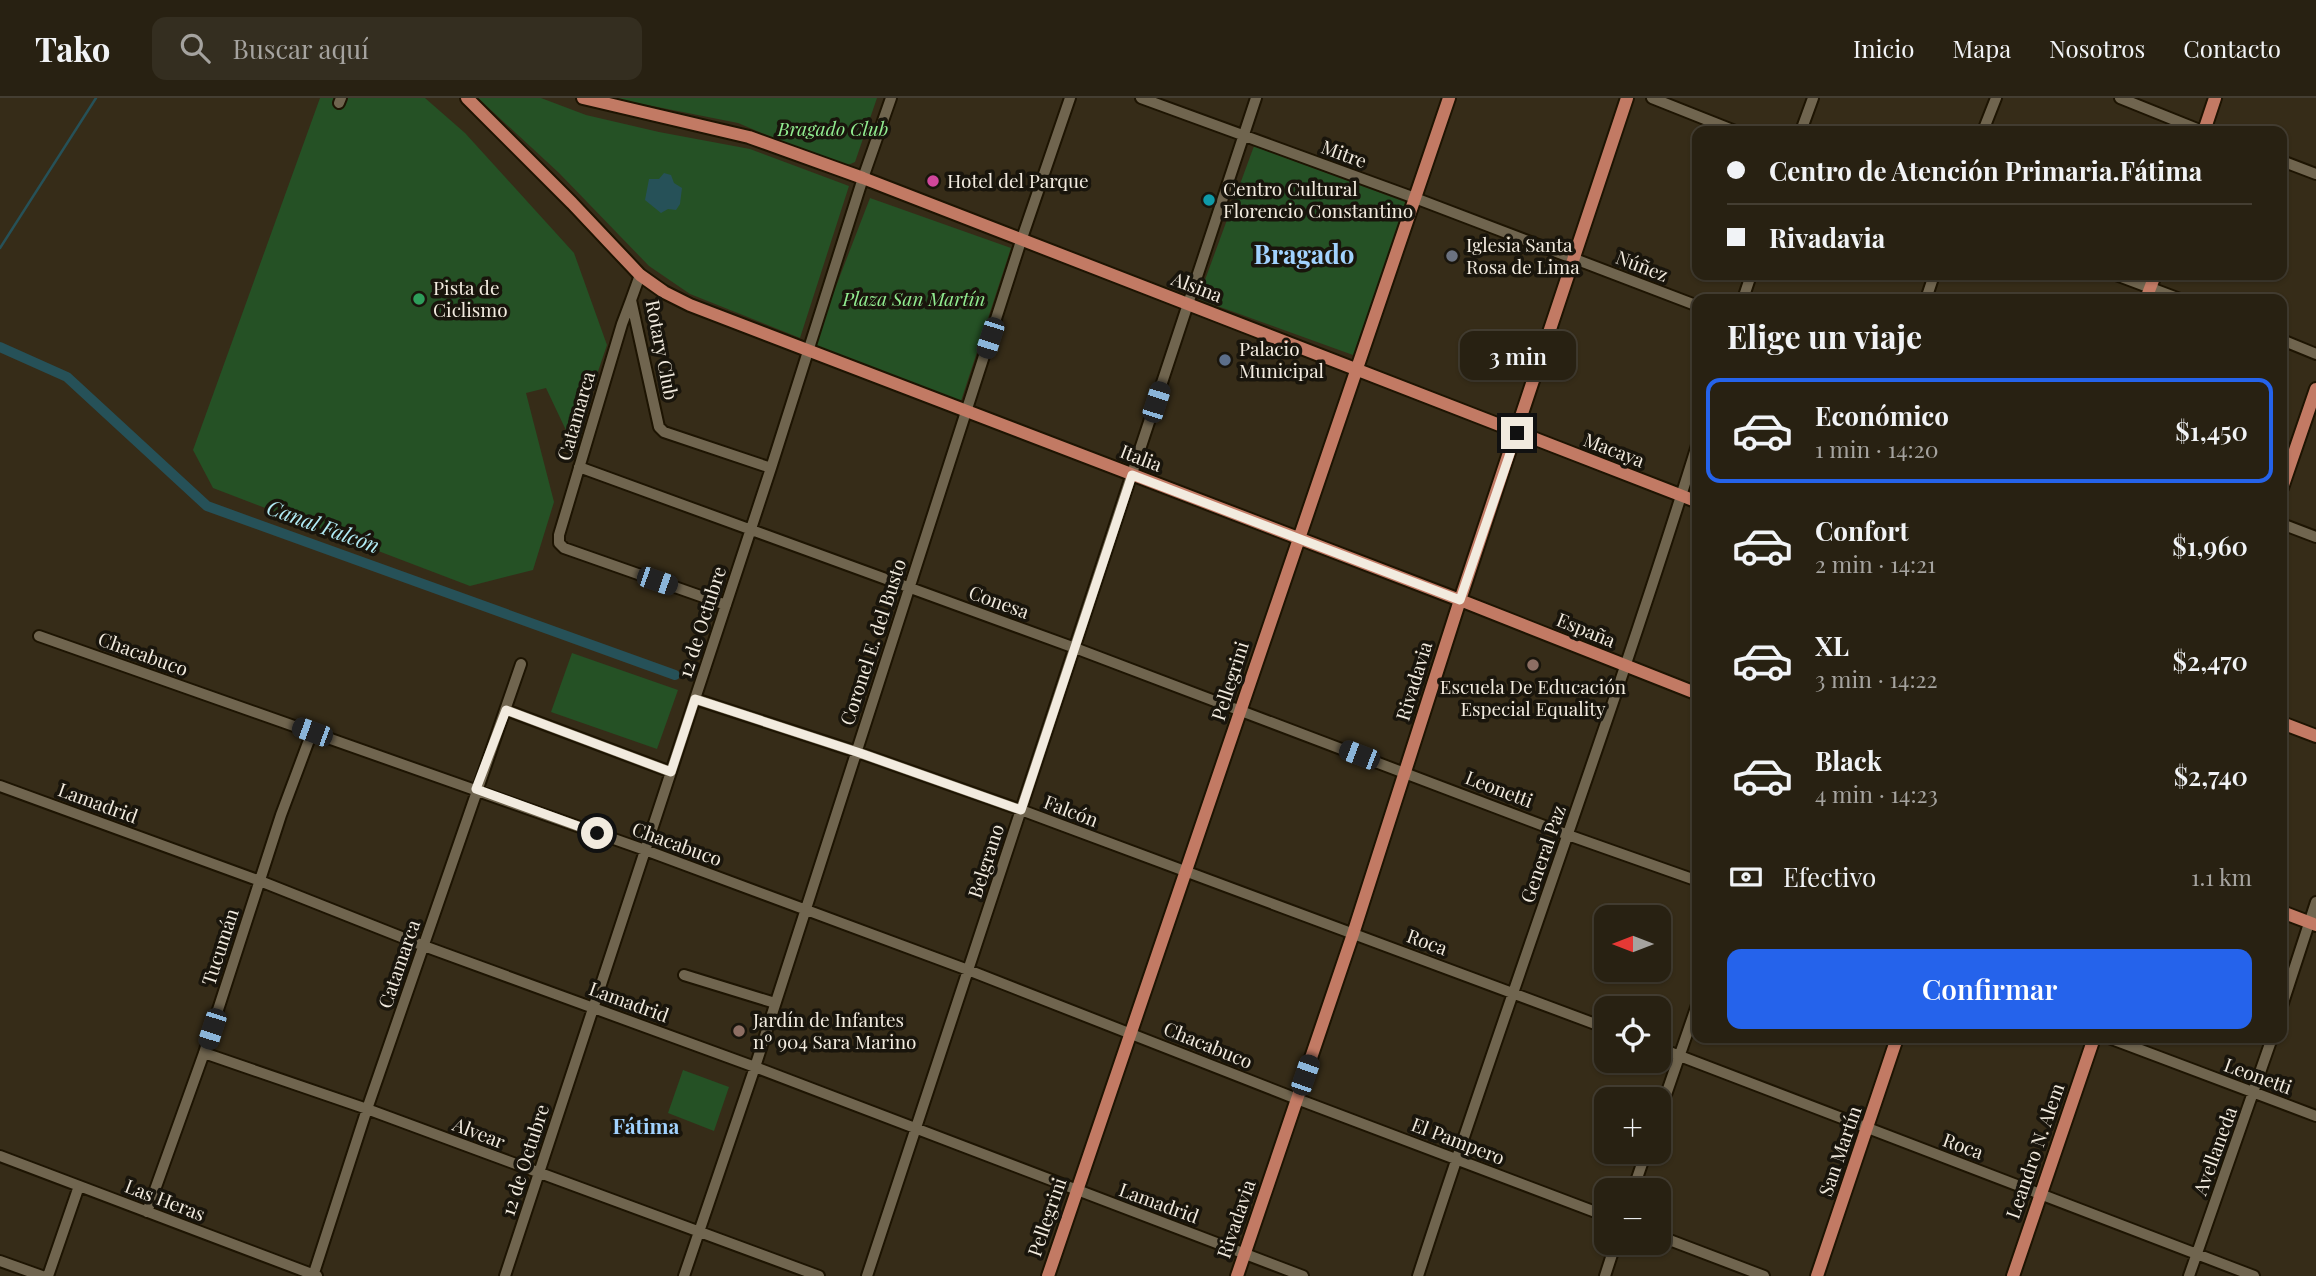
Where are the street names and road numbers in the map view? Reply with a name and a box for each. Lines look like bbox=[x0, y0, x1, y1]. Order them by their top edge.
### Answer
street label: Mitre bbox=[1318, 133, 1371, 173]
street label: Núñez bbox=[1612, 243, 1672, 287]
street label: Alsina bbox=[1167, 264, 1227, 308]
street label: Rotary Club bbox=[641, 298, 685, 402]
street label: Catamarca bbox=[550, 367, 600, 463]
street label: Macaya bbox=[1580, 426, 1649, 473]
street label: Italia bbox=[1117, 437, 1167, 477]
street label: Coronel E. del Busto bbox=[833, 555, 911, 728]
street label: 12 de Octubre bbox=[671, 563, 731, 681]
street label: Conesa bbox=[966, 578, 1034, 624]
street label: España bbox=[1553, 606, 1620, 653]
street label: Chacabuco bbox=[95, 625, 192, 681]
street label: Pellegrini bbox=[1204, 637, 1254, 724]
street label: Rivadavia bbox=[1389, 638, 1438, 723]
street label: Leonetti bbox=[1462, 763, 1537, 813]
street label: Lamadrid bbox=[55, 776, 142, 828]
street label: Falcón bbox=[1040, 788, 1103, 833]
street label: General Paz bbox=[1513, 801, 1571, 906]
street label: Chacabuco bbox=[629, 815, 726, 871]
street label: Belgrano bbox=[961, 820, 1009, 901]
street label: Tucumán bbox=[194, 904, 244, 988]
street label: Catamarca bbox=[371, 916, 425, 1011]
street label: Roca bbox=[1403, 922, 1452, 961]
street label: Lamadrid bbox=[586, 975, 673, 1027]
street label: Chacabuco bbox=[1160, 1014, 1257, 1074]
street label: Leonetti bbox=[2221, 1051, 2296, 1099]
street label: Leandro N. Alem bbox=[1999, 1079, 2069, 1222]
street label: 12 de Octubre bbox=[494, 1101, 554, 1219]
street label: San Martín bbox=[1811, 1101, 1867, 1199]
street label: Avellaneda bbox=[2186, 1102, 2242, 1200]
street label: Alvear bbox=[449, 1110, 510, 1154]
street label: El Pampero bbox=[1408, 1110, 1509, 1170]
street label: Roca bbox=[1939, 1126, 1988, 1165]
street label: Las Heras bbox=[122, 1172, 209, 1226]
street label: Pellegrini bbox=[1020, 1173, 1072, 1260]
street label: Lamadrid bbox=[1116, 1176, 1203, 1228]
street label: Rivadavia bbox=[1210, 1176, 1261, 1261]

